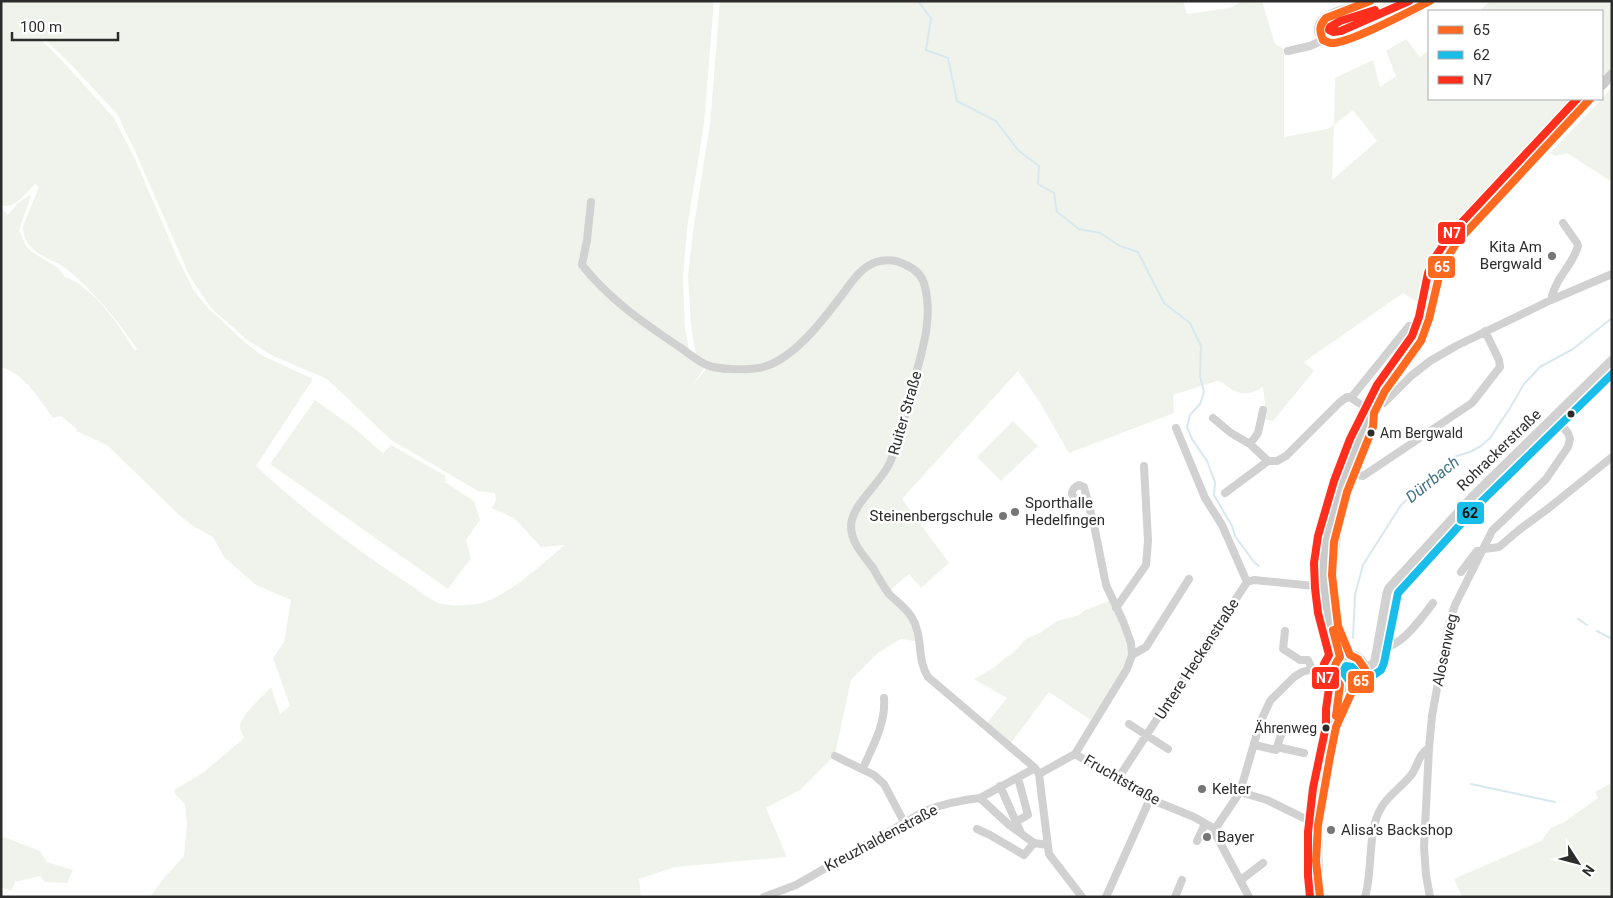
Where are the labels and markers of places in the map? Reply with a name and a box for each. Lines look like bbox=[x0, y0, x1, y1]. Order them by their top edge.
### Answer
place label: Kita Am Bergwald bbox=[1480, 238, 1542, 273]
marker: Kita Am Bergwald bbox=[1546, 250, 1558, 262]
unlabelled marker bbox=[1566, 409, 1576, 419]
place label: Am Bergwald bbox=[1380, 425, 1463, 441]
marker: Am Bergwald bbox=[1366, 428, 1376, 438]
place label: Sporthalle Hedelfingen bbox=[1025, 494, 1105, 529]
marker: Sporthalle Hedelfingen bbox=[1009, 506, 1021, 518]
place label: Steinenbergschule bbox=[870, 507, 993, 525]
marker: Steinenbergschule bbox=[997, 510, 1009, 522]
place label: Ährenweg bbox=[1255, 720, 1317, 736]
marker: Ährenweg bbox=[1321, 723, 1331, 733]
place label: Kelter bbox=[1212, 780, 1251, 798]
marker: Kelter bbox=[1196, 783, 1208, 795]
place label: Alisa's Backshop bbox=[1341, 821, 1453, 839]
marker: Alisa's Backshop bbox=[1325, 824, 1337, 836]
place label: Bayer bbox=[1217, 828, 1254, 846]
marker: Bayer bbox=[1201, 831, 1213, 843]

